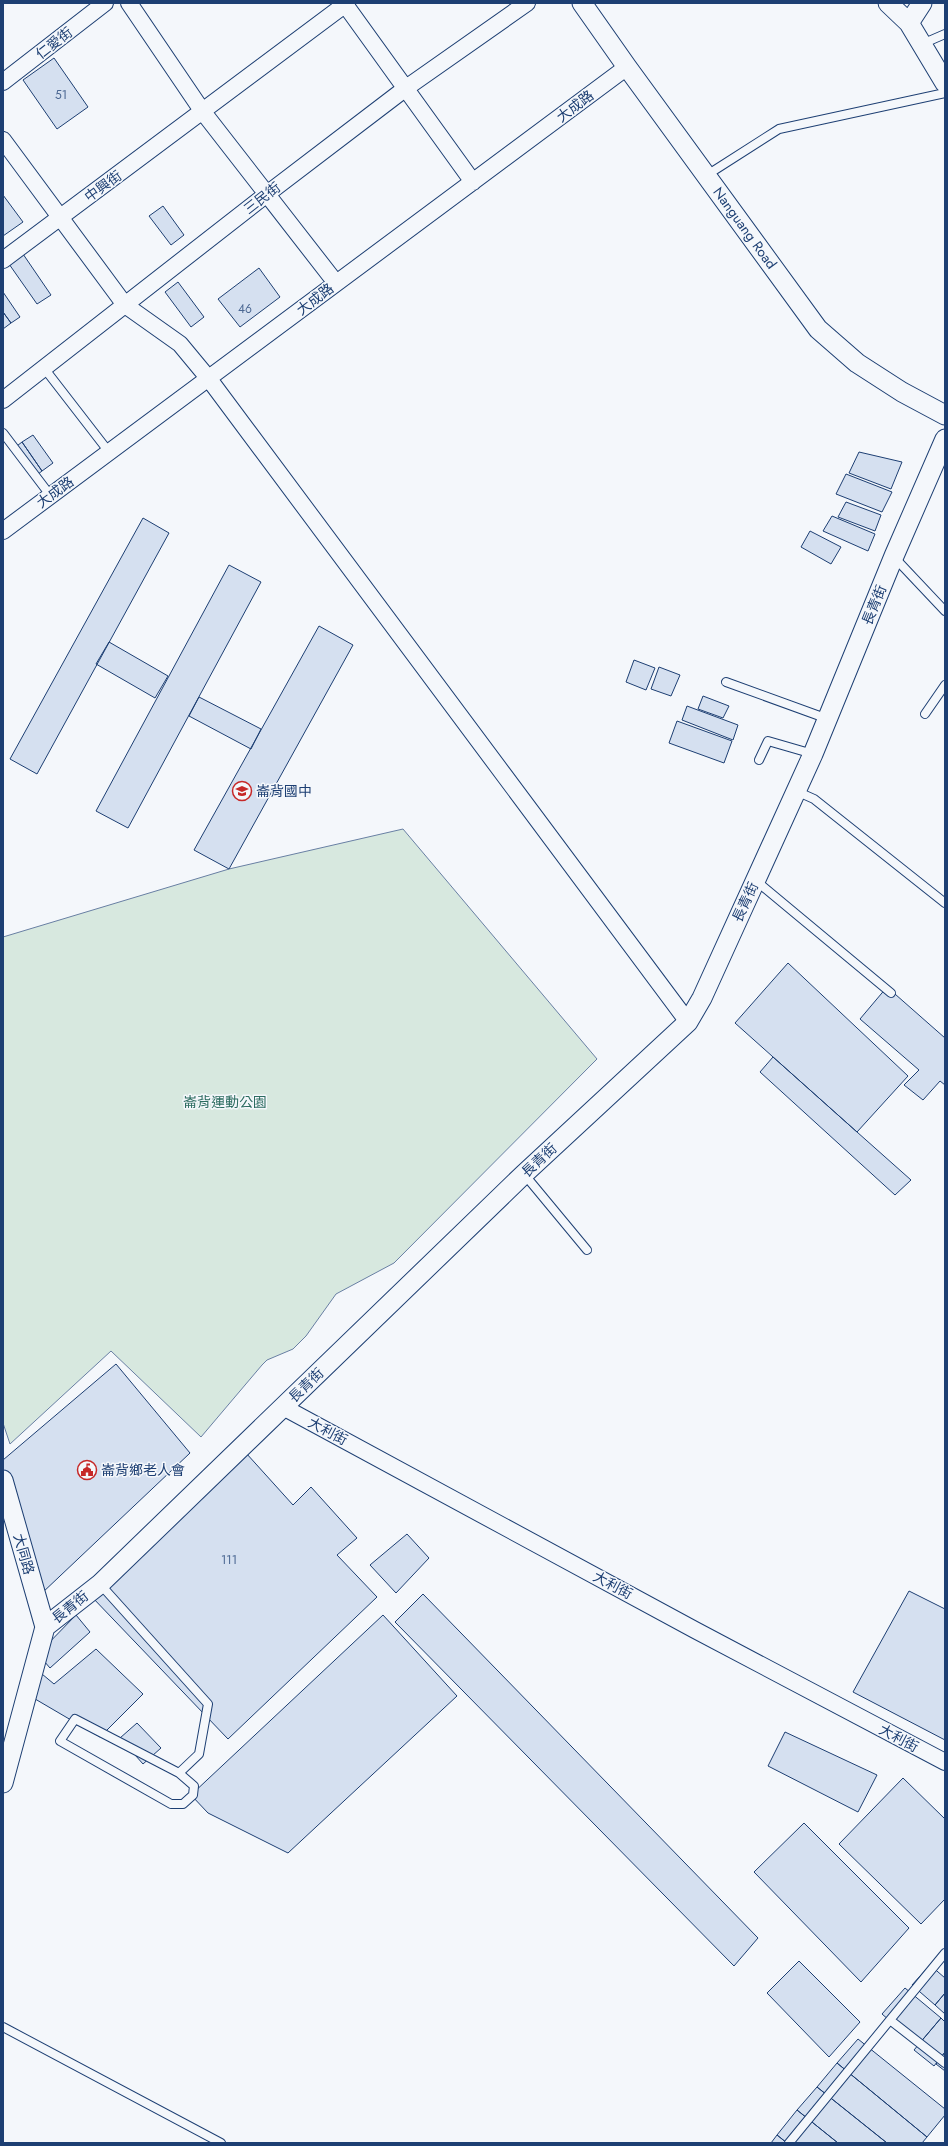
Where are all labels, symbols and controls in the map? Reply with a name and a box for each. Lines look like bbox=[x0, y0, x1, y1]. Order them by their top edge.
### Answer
street label: 仁愛街 bbox=[31, 22, 77, 64]
street label: 大成路 bbox=[552, 85, 598, 127]
house number: 51 bbox=[55, 86, 67, 104]
street label: 中興街 bbox=[80, 166, 126, 206]
street label: 三民街 bbox=[239, 177, 285, 219]
street label: Nanguang Road bbox=[708, 183, 782, 273]
street label: 大成路 bbox=[292, 278, 338, 320]
house number: 46 bbox=[238, 300, 252, 318]
street label: 大成路 bbox=[32, 472, 78, 512]
street label: 長青街 bbox=[857, 582, 891, 628]
school or university icon: 崙背國中 bbox=[231, 780, 253, 802]
place label: 崙背國中 bbox=[256, 781, 312, 801]
street label: 長青街 bbox=[727, 879, 763, 925]
park label: 崙背運動公園 bbox=[183, 1092, 267, 1112]
street label: 長青街 bbox=[517, 1138, 561, 1182]
street label: 長青街 bbox=[284, 1363, 328, 1407]
street label: 大利街 bbox=[305, 1412, 351, 1450]
public building icon: 崙背鄉老人會 bbox=[76, 1459, 98, 1481]
place label: 崙背鄉老人會 bbox=[101, 1460, 185, 1480]
street label: 大同路 bbox=[9, 1531, 39, 1577]
house number: 111 bbox=[221, 1551, 237, 1569]
street label: 大利街 bbox=[590, 1566, 636, 1604]
street label: 長青街 bbox=[47, 1586, 93, 1628]
street label: 大利街 bbox=[876, 1719, 922, 1757]

